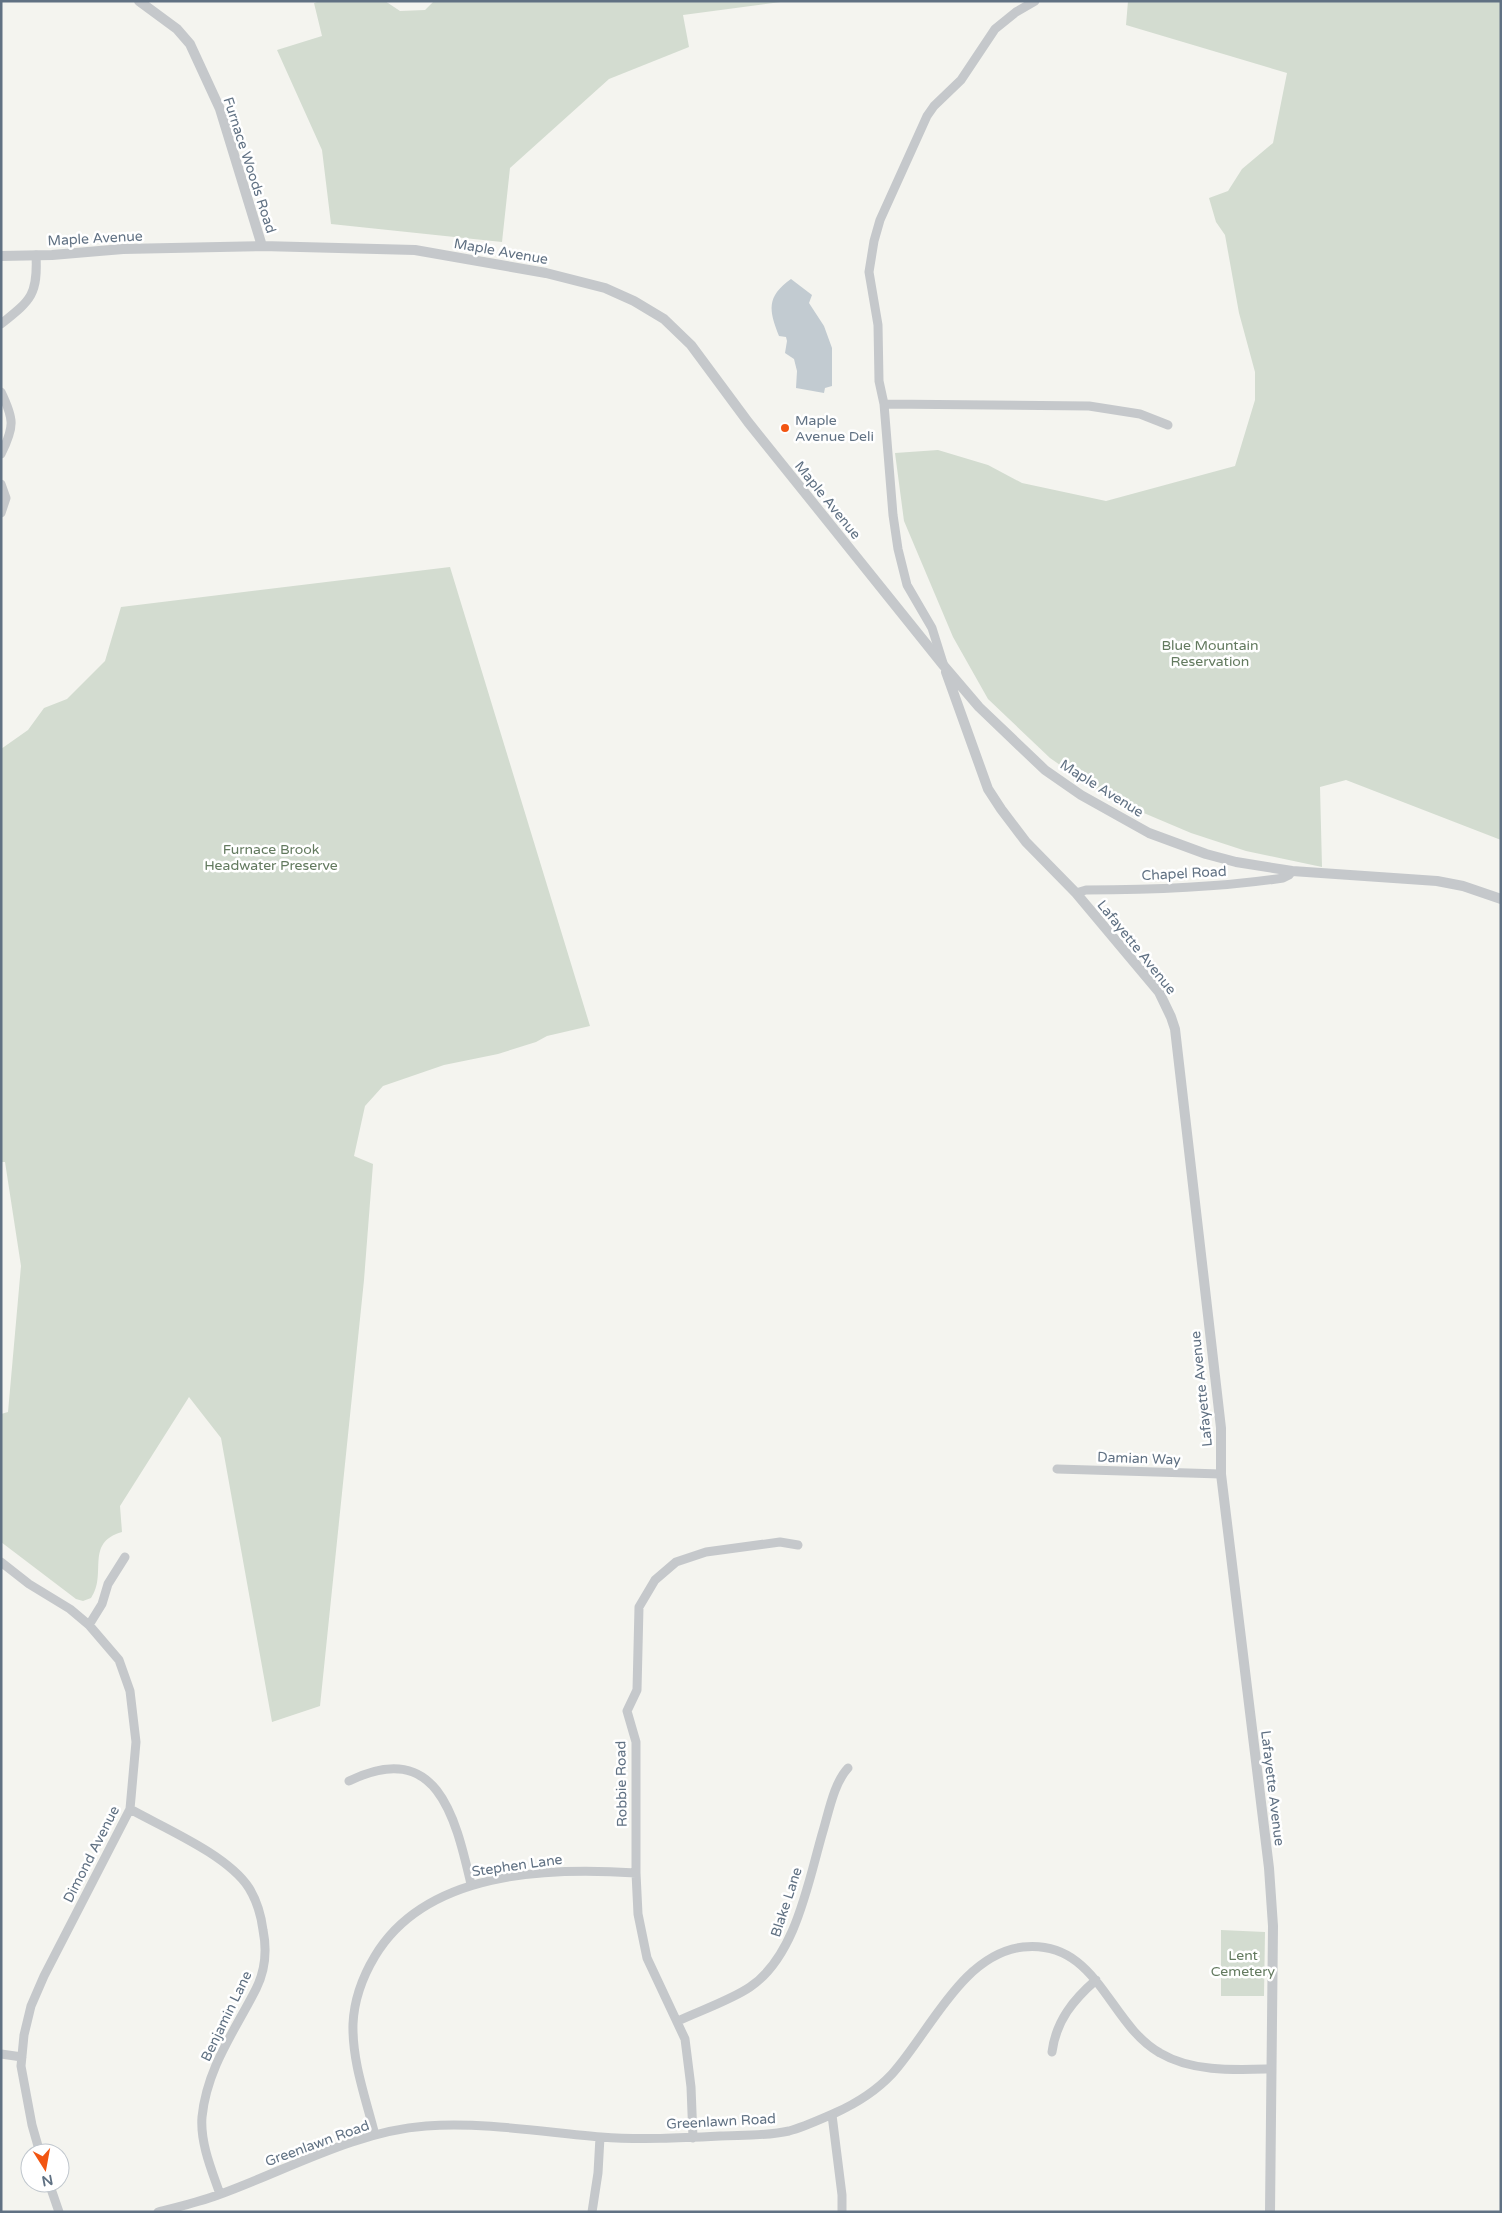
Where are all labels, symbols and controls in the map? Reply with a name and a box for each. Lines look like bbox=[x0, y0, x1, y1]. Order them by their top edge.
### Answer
street label: Furnace Woods Road bbox=[219, 95, 280, 235]
street label: Maple Avenue bbox=[47, 228, 143, 249]
street label: Maple Avenue bbox=[452, 235, 549, 268]
place label: Maple Avenue Deli bbox=[795, 412, 874, 445]
marker: Maple Avenue Deli bbox=[779, 422, 791, 434]
street label: Maple Avenue bbox=[791, 458, 864, 543]
park label: Blue Mountain Reservation bbox=[1161, 637, 1259, 670]
street label: Maple Avenue bbox=[1057, 756, 1147, 821]
park label: Furnace Brook Headwater Preserve bbox=[204, 841, 338, 874]
street label: Chapel Road bbox=[1141, 863, 1227, 884]
street label: Lafayette Avenue bbox=[1093, 897, 1180, 998]
street label: Lafayette Avenue bbox=[1187, 1330, 1216, 1448]
street label: Damian Way bbox=[1097, 1449, 1181, 1468]
street label: Lafayette Avenue bbox=[1257, 1729, 1288, 1847]
street label: Robbie Road bbox=[612, 1741, 631, 1827]
street label: Dimond Avenue bbox=[60, 1803, 123, 1905]
street label: Stephen Lane bbox=[471, 1851, 564, 1880]
street label: Blake Lane bbox=[767, 1865, 806, 1939]
park label: Lent Cemetery bbox=[1211, 1947, 1276, 1980]
street label: Benjamin Lane bbox=[197, 1968, 256, 2064]
street label: Greenlawn Road bbox=[666, 2110, 776, 2133]
street label: Greenlawn Road bbox=[263, 2117, 372, 2170]
north arrow bbox=[20, 2143, 70, 2193]
text: N bbox=[40, 2171, 55, 2190]

